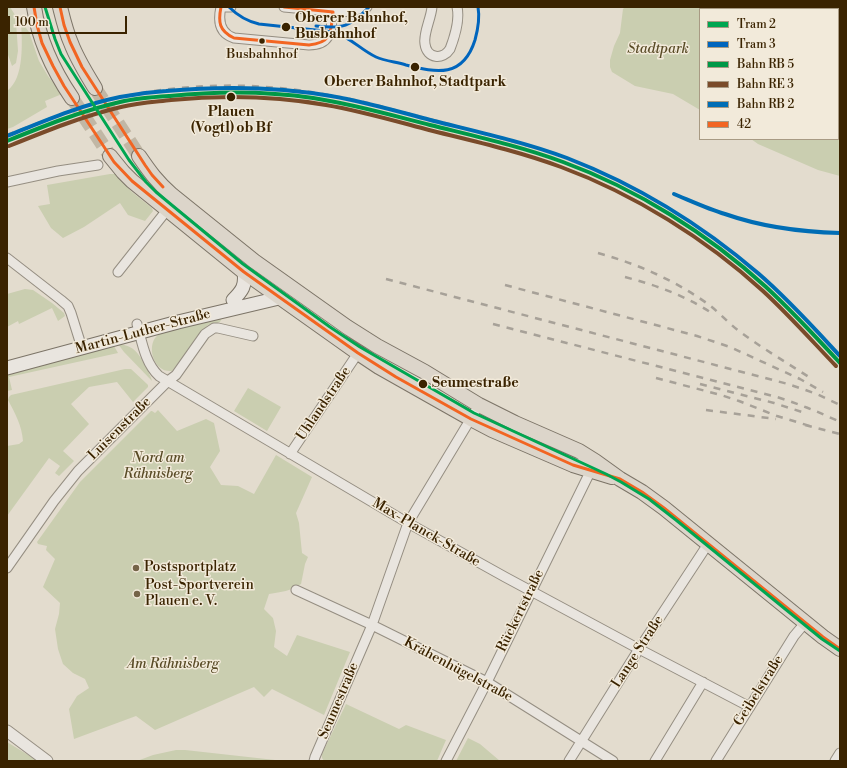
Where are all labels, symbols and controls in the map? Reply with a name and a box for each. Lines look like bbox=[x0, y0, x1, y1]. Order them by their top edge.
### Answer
scale bar bbox=[10, 8, 129, 34]
legend bbox=[699, 8, 839, 140]
place label: Oberer Bahnhof, Busbahnhof bbox=[295, 11, 408, 44]
text: 100 m bbox=[15, 15, 49, 30]
text: Tram 2 bbox=[737, 17, 776, 32]
marker: Oberer Bahnhof, Busbahnhof bbox=[280, 21, 292, 33]
marker: Busbahnhof bbox=[257, 36, 267, 46]
text: Tram 3 bbox=[737, 37, 776, 52]
park label: Stadtpark bbox=[627, 42, 689, 58]
place label: Busbahnhof bbox=[226, 47, 298, 63]
text: Bahn RB 5 bbox=[737, 57, 794, 72]
marker: Oberer Bahnhof, Stadtpark bbox=[409, 61, 421, 73]
place label: Oberer Bahnhof, Stadtpark bbox=[324, 75, 506, 91]
text: Bahn RE 3 bbox=[737, 77, 794, 92]
marker: Plauen (Vogtl) ob Bf bbox=[225, 91, 237, 103]
text: Bahn RB 2 bbox=[737, 97, 794, 112]
place label: Plauen (Vogtl) ob Bf bbox=[191, 105, 271, 138]
text: 42 bbox=[737, 117, 751, 132]
street label: Martin-Luther-Straße bbox=[74, 306, 212, 358]
street label: Uhlandstraße bbox=[293, 364, 355, 444]
place label: Seumestraße bbox=[432, 376, 519, 392]
marker: Seumestraße bbox=[417, 378, 429, 390]
street label: Luisenstraße bbox=[85, 394, 155, 464]
park label: Nord am Rähnisberg bbox=[123, 451, 193, 484]
street label: Max-Planck-Straße bbox=[369, 495, 483, 571]
place label: Postsportplatz bbox=[144, 560, 236, 576]
marker: Postsportplatz bbox=[131, 563, 141, 573]
street label: Rückertstraße bbox=[494, 567, 548, 655]
place label: Post-Sportverein Plauen e. V. bbox=[145, 578, 254, 610]
marker: Post-Sportverein Plauen e. V. bbox=[132, 589, 142, 599]
street label: Lange Straße bbox=[608, 613, 668, 691]
street label: Krähenhügelstraße bbox=[401, 634, 515, 706]
street label: Geibelstraße bbox=[731, 652, 787, 730]
park label: Am Rähnisberg bbox=[127, 657, 219, 673]
street label: Seumestraße bbox=[315, 660, 363, 742]

